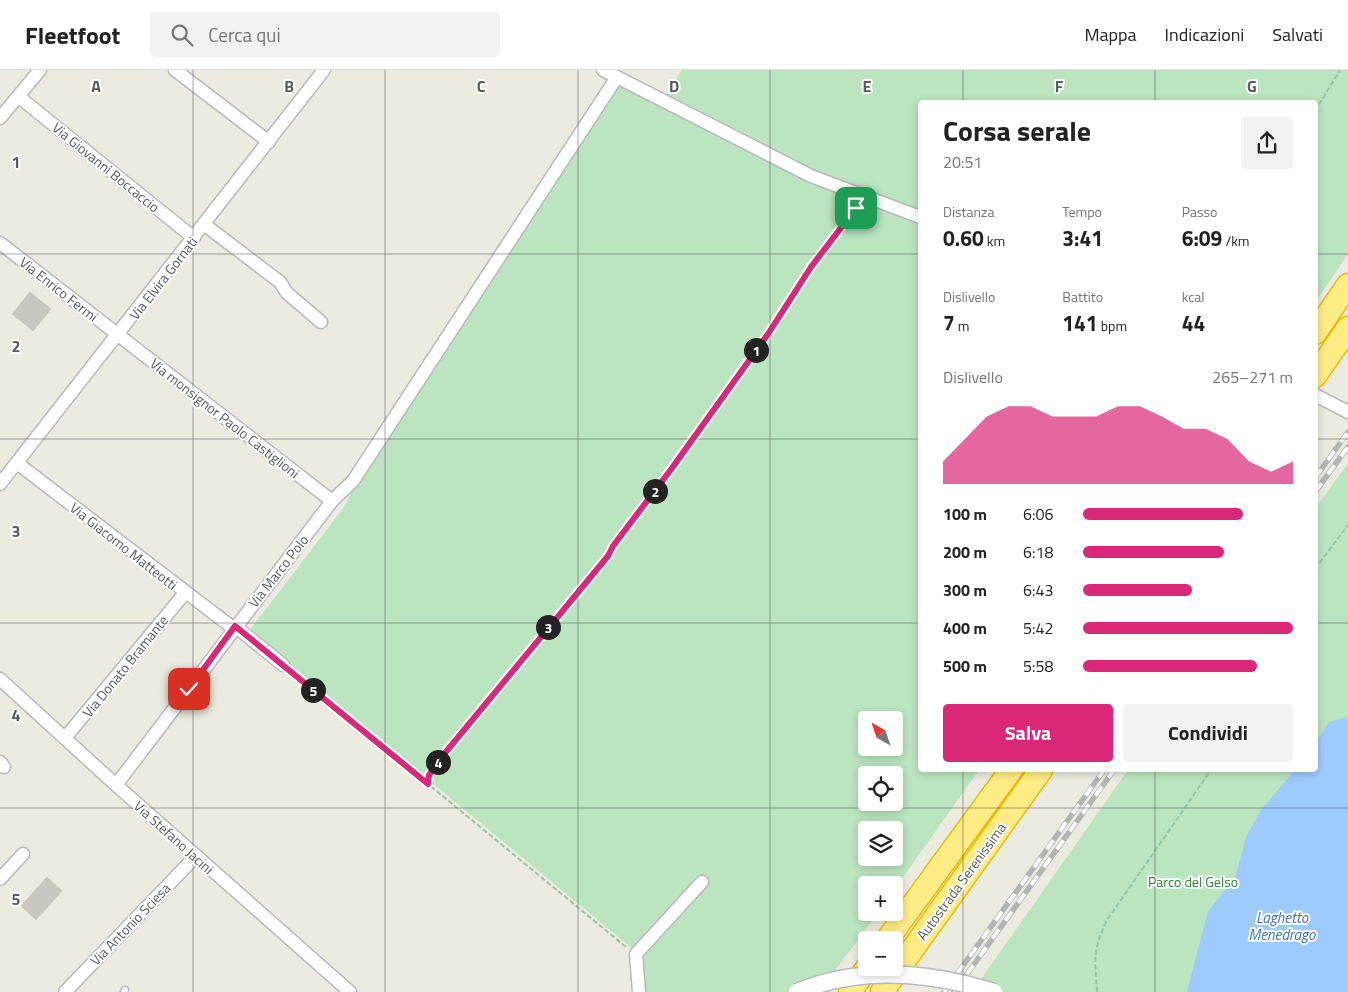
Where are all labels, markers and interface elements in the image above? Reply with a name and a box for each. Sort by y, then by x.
search box [150,12,500,57]
text: Fleetfoot [25,17,120,53]
text: Cerca qui [208,20,281,49]
icon: search [168,21,196,49]
text: Mappa [1084,21,1137,48]
text: Indicazioni [1165,21,1244,48]
text: Salvati [1272,21,1323,48]
text: A [91,74,101,98]
text: B [284,74,294,98]
text: C [477,74,486,98]
text: D [669,74,679,98]
text: E [863,74,872,98]
text: F [1055,74,1064,98]
text: G [1247,74,1257,98]
text: Corsa serale [943,109,1091,152]
street label: Via Giovanni Boccaccio [48,117,164,217]
button: share [1241,117,1293,169]
text: 1 [12,150,20,174]
text: 20:51 [943,150,982,174]
pin [835,187,877,229]
icon: arrive [842,194,870,222]
text: Distanza [943,201,994,222]
text: Tempo [1062,201,1102,222]
text: Passo [1182,201,1217,222]
text: 0.60 [943,222,984,254]
text: 3:41 [1062,222,1103,254]
text: 6:09 [1182,222,1222,254]
text: km [984,230,1005,251]
text: /km [1222,230,1250,251]
street label: Via Elvira Gornati [124,232,202,324]
street label: Via Enrico Fermi [15,252,103,326]
text: Dislivello [943,286,995,307]
text: Battito [1062,286,1103,307]
text: kcal [1182,286,1205,307]
text: 7 [943,307,955,339]
text: 141 [1062,307,1098,339]
text: 44 [1182,307,1205,339]
text: m [955,315,970,336]
text: bpm [1098,315,1127,336]
text: 2 [12,334,20,358]
pin: 1 [744,338,768,362]
text: 1 [753,340,760,361]
street label: Via monsignor Paolo Castiglioni [146,353,304,483]
text: Dislivello [943,365,1003,389]
text: 265–271 m [1212,365,1293,389]
pin: 2 [642,478,668,504]
text: 2 [652,481,659,502]
street label: Via Giacomo Matteotti [66,497,182,595]
text: 100 m [943,502,987,526]
text: 6:06 [1023,502,1053,526]
text: 3 [12,519,20,543]
street label: Via Marco Polo [243,530,313,612]
text: 200 m [943,540,987,564]
text: 6:18 [1023,540,1053,564]
text: 300 m [943,578,987,602]
text: 6:43 [1023,578,1053,602]
street label: Via Donato Bramante [77,610,173,722]
pin: 3 [536,614,560,640]
text: 400 m [943,616,987,640]
text: 5:42 [1023,616,1053,640]
text: 3 [545,617,552,638]
text: 500 m [943,654,987,678]
text: 5:58 [1023,654,1053,678]
pin [168,668,210,710]
icon: check [175,675,203,703]
pin: 5 [300,678,326,702]
text: 5 [310,680,317,701]
text: 4 [12,703,21,727]
button: Salva [943,704,1113,762]
button: Condividi [1123,704,1293,762]
north arrow [858,711,902,756]
map controls [858,711,903,976]
pin: 4 [426,750,450,774]
text: 4 [435,752,442,773]
button: locate [858,766,903,811]
street label: Via Stefano Jacini [129,795,219,879]
street label: Autostrada Serenissima [911,818,1011,944]
button: layers [858,821,903,866]
park label: Parco del Gelso [1148,871,1238,892]
button: + [858,876,903,921]
street label: Via Antonio Sciesa [85,878,175,970]
text: 5 [12,887,21,911]
water label: Laghetto Menedrago [1249,906,1316,946]
button: − [858,931,903,976]

